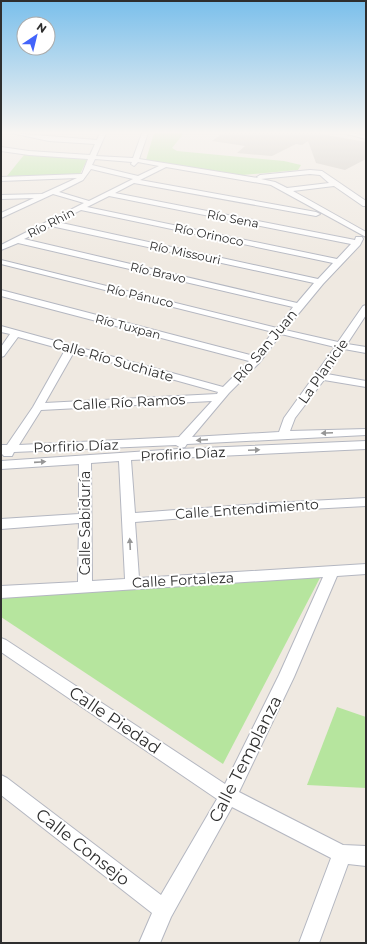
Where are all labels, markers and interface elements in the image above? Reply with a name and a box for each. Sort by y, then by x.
north arrow [16,16,56,56]
text: N [34,20,49,36]
street label: Río Rhin [25,204,77,241]
street label: Río Sena [206,206,260,231]
street label: Río Orinoco [173,220,245,249]
street label: Río Missouri [148,238,222,267]
street label: Río Bravo [129,259,187,286]
street label: Río Pánuco [105,281,175,311]
street label: Río San Juan [229,306,301,386]
street label: Río Tuxpan [94,311,162,342]
street label: Calle Río Suchiate [50,334,176,386]
street label: La Planicie [294,335,352,407]
street label: Calle Río Ramos [72,390,186,414]
one-way arrow [320,430,333,436]
street label: Porfirio Díaz [33,436,119,456]
one-way arrow [196,436,208,443]
street label: Profirio Díaz [140,443,226,465]
one-way arrow [248,447,261,453]
one-way arrow [34,459,46,466]
street label: Calle Sabiduría [76,471,94,575]
street label: Calle Entendimiento [175,495,320,523]
one-way arrow [127,538,134,550]
street label: Calle Fortaleza [132,568,234,592]
street label: Calle Piedad [65,682,165,758]
street label: Calle Templanza [204,692,286,826]
street label: Calle Consejo [32,804,134,890]

